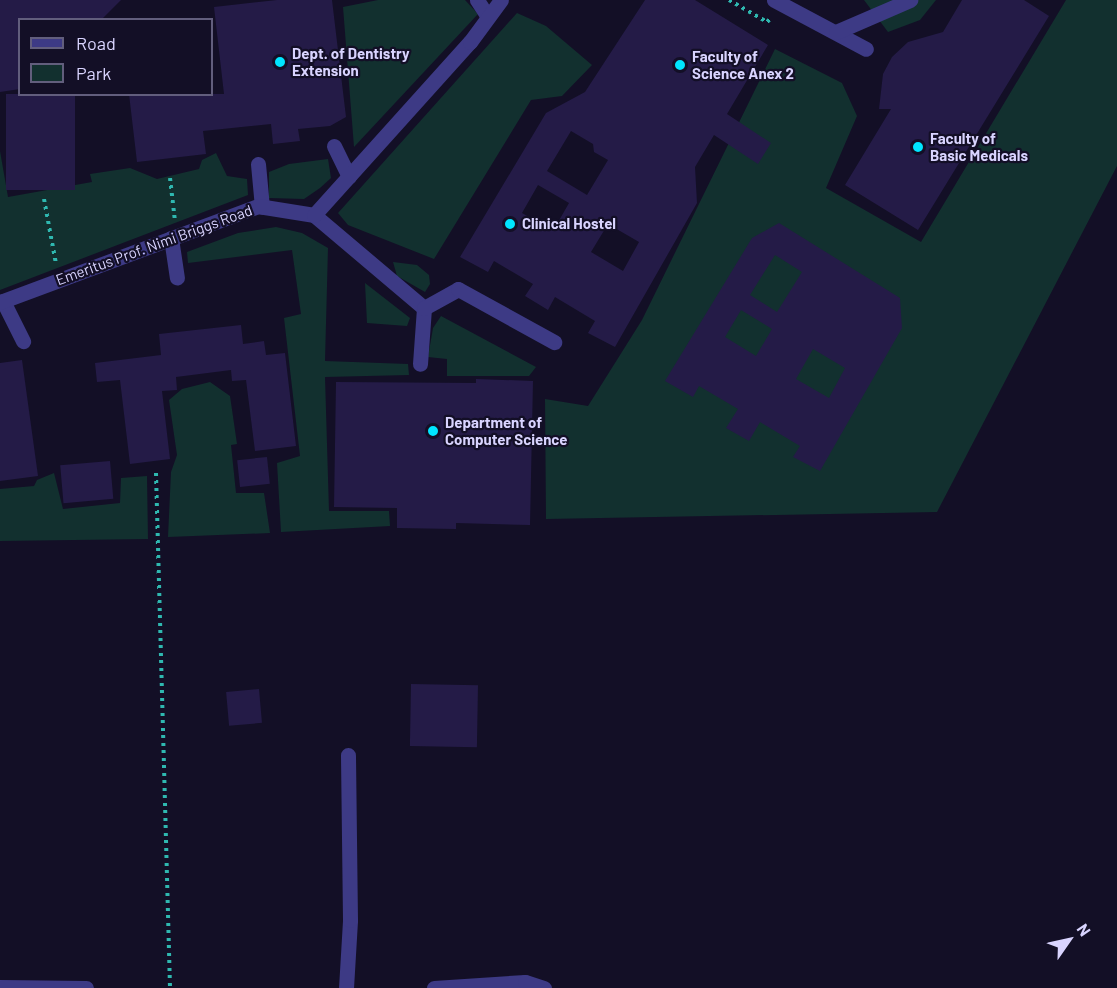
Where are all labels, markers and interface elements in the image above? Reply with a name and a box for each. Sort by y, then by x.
legend [18,18,213,96]
text: Road [76,32,116,54]
place label: Dept. of Dentistry Extension [292,44,410,79]
place label: Faculty of Science Anex 2 [692,47,794,82]
marker: Dept. of Dentistry Extension [273,55,287,69]
marker: Faculty of Science Anex 2 [673,58,687,72]
text: Park [76,62,111,84]
place label: Faculty of Basic Medicals [930,129,1028,164]
marker: Faculty of Basic Medicals [911,140,925,154]
street label: Emeritus Prof. Nimi Briggs Road [53,201,255,289]
place label: Clinical Hostel [522,215,616,233]
marker: Clinical Hostel [503,217,517,231]
place label: Department of Computer Science [445,413,568,448]
marker: Department of Computer Science [426,424,440,438]
north arrow [1039,910,1099,970]
text: N [1073,920,1095,939]

